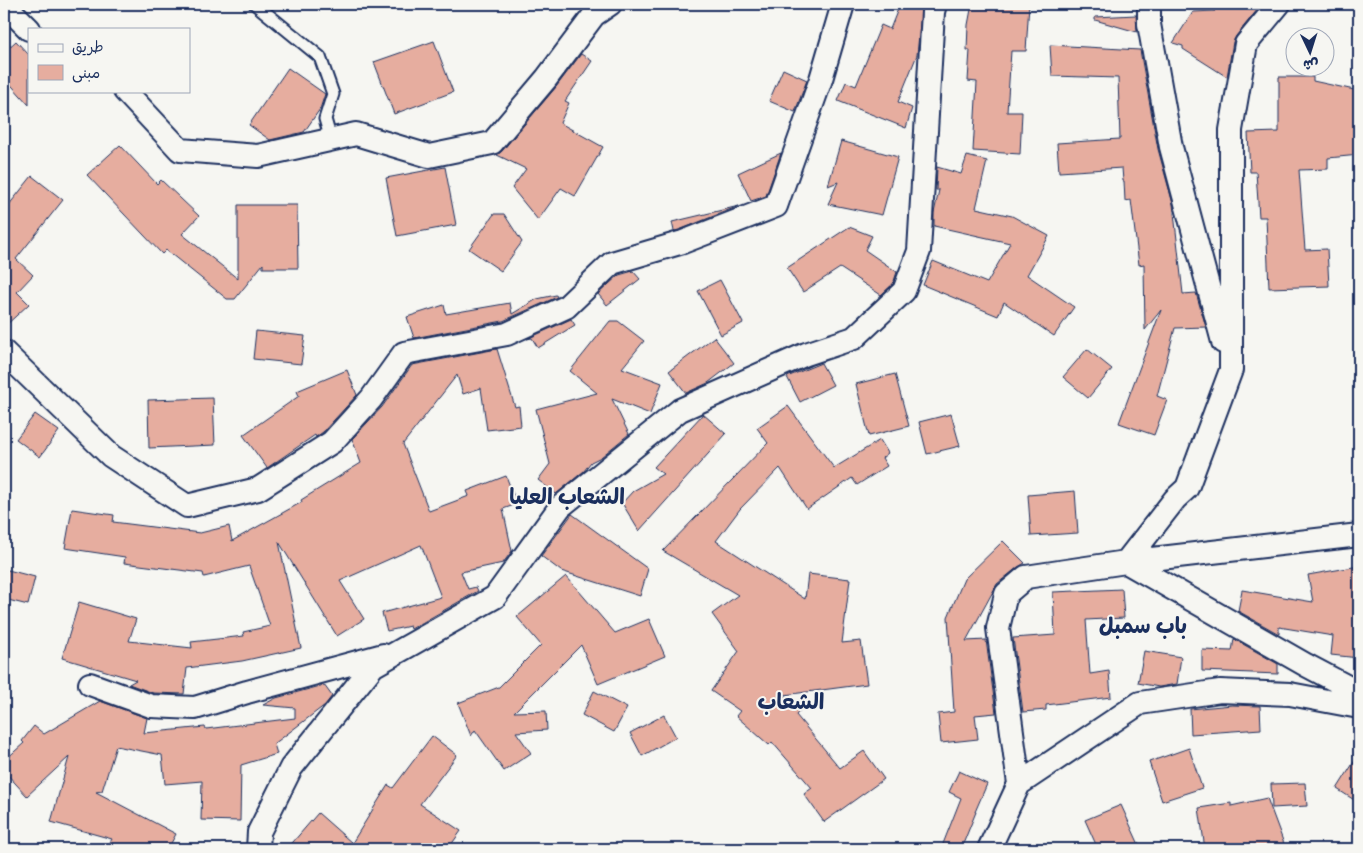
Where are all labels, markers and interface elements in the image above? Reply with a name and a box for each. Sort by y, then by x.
legend [28,28,190,92]
north arrow [1286,28,1336,78]
text: طريق [72,37,104,56]
text: ش [1303,55,1319,74]
text: مبنى [72,63,100,83]
district label: الشعاب العليا [509,482,625,510]
district label: باب سمبل [1099,611,1187,639]
district label: الشعاب [758,687,824,715]

